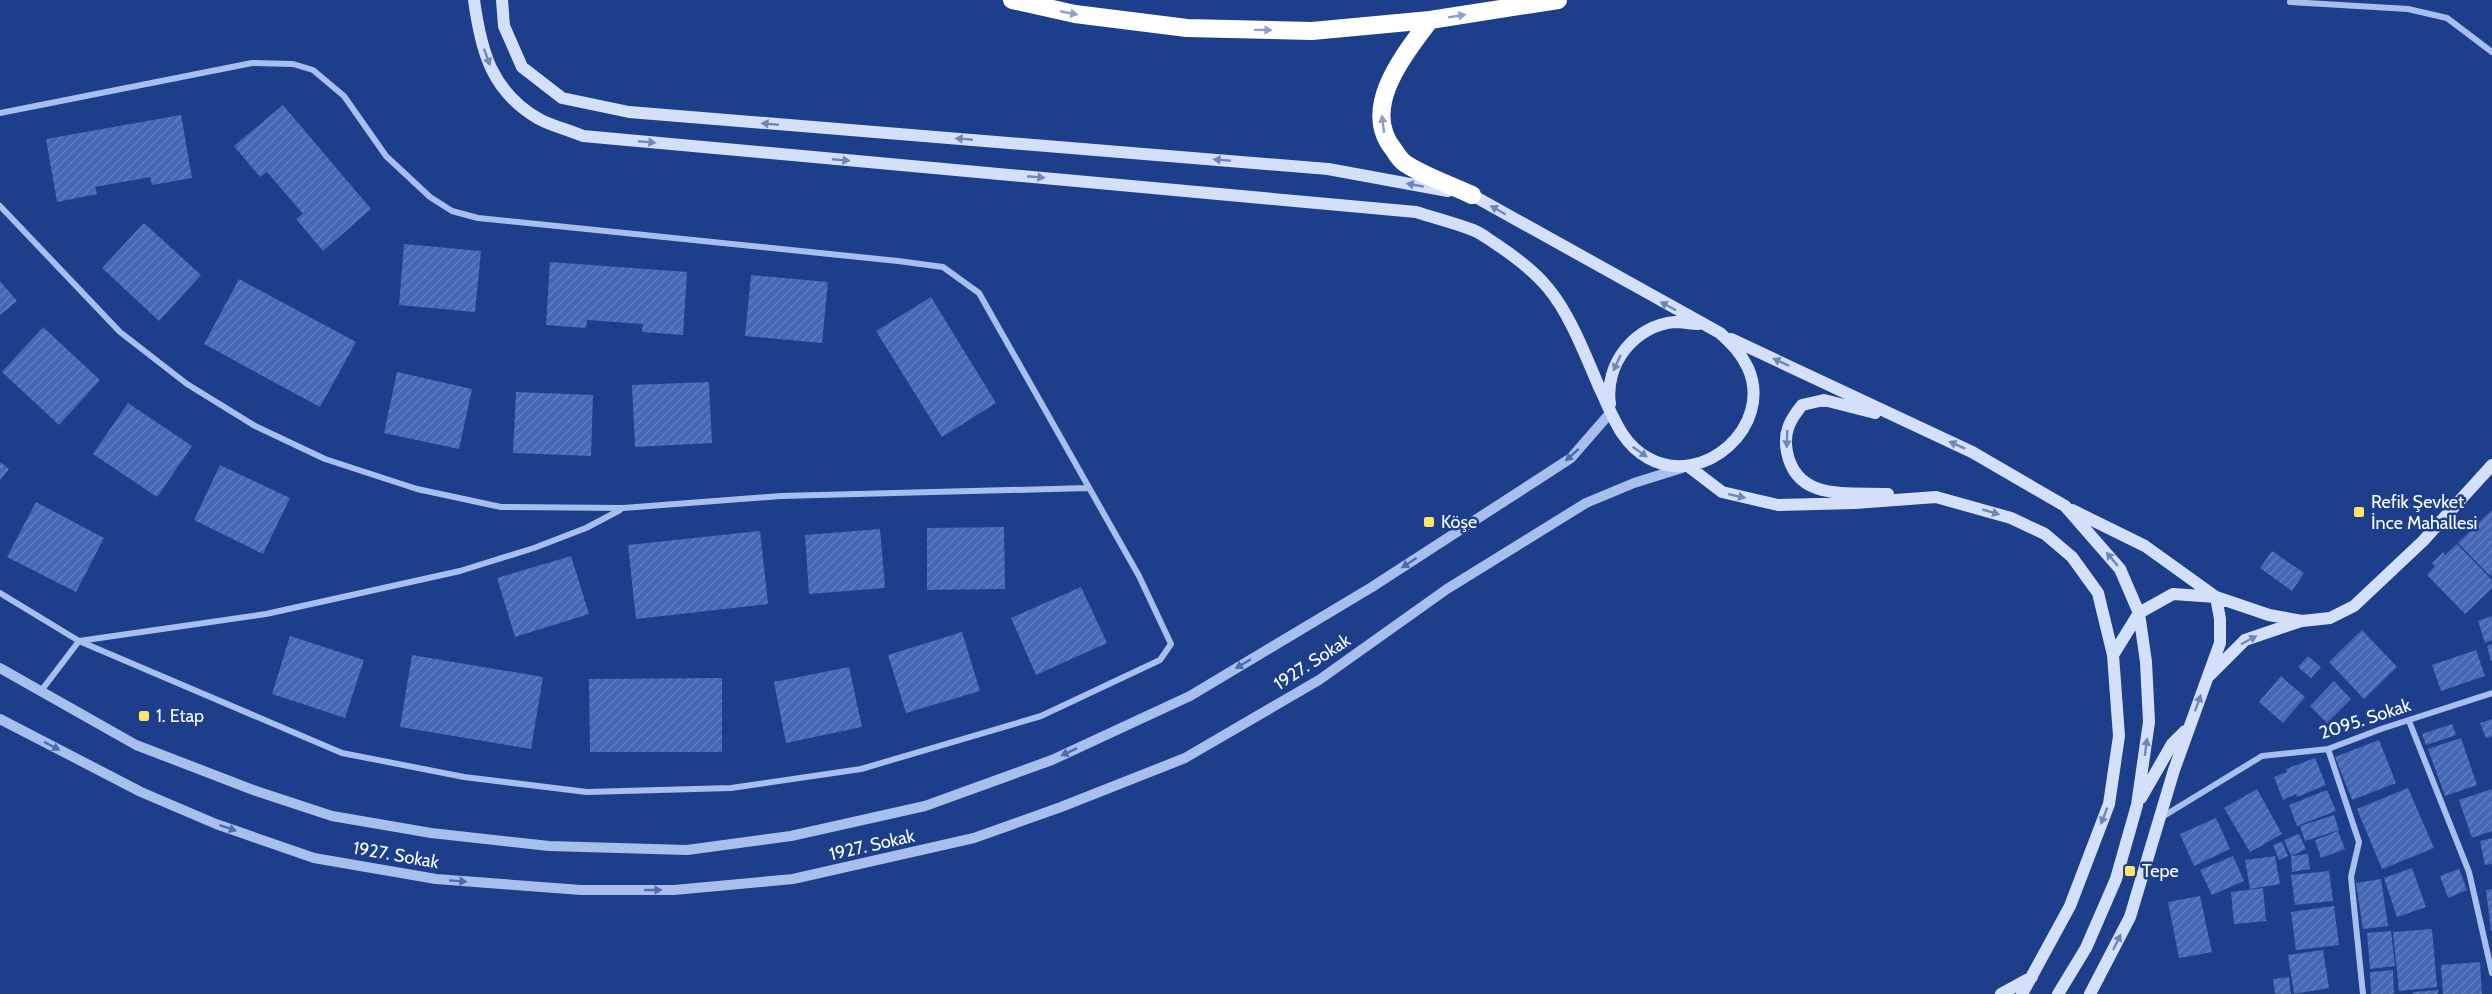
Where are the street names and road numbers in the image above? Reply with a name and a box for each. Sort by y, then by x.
street label: 1927. Sokak [1270,629,1355,695]
street label: 2095. Sokak [2316,694,2414,744]
street label: 1927. Sokak [827,824,918,865]
street label: 1927. Sokak [351,837,442,874]

